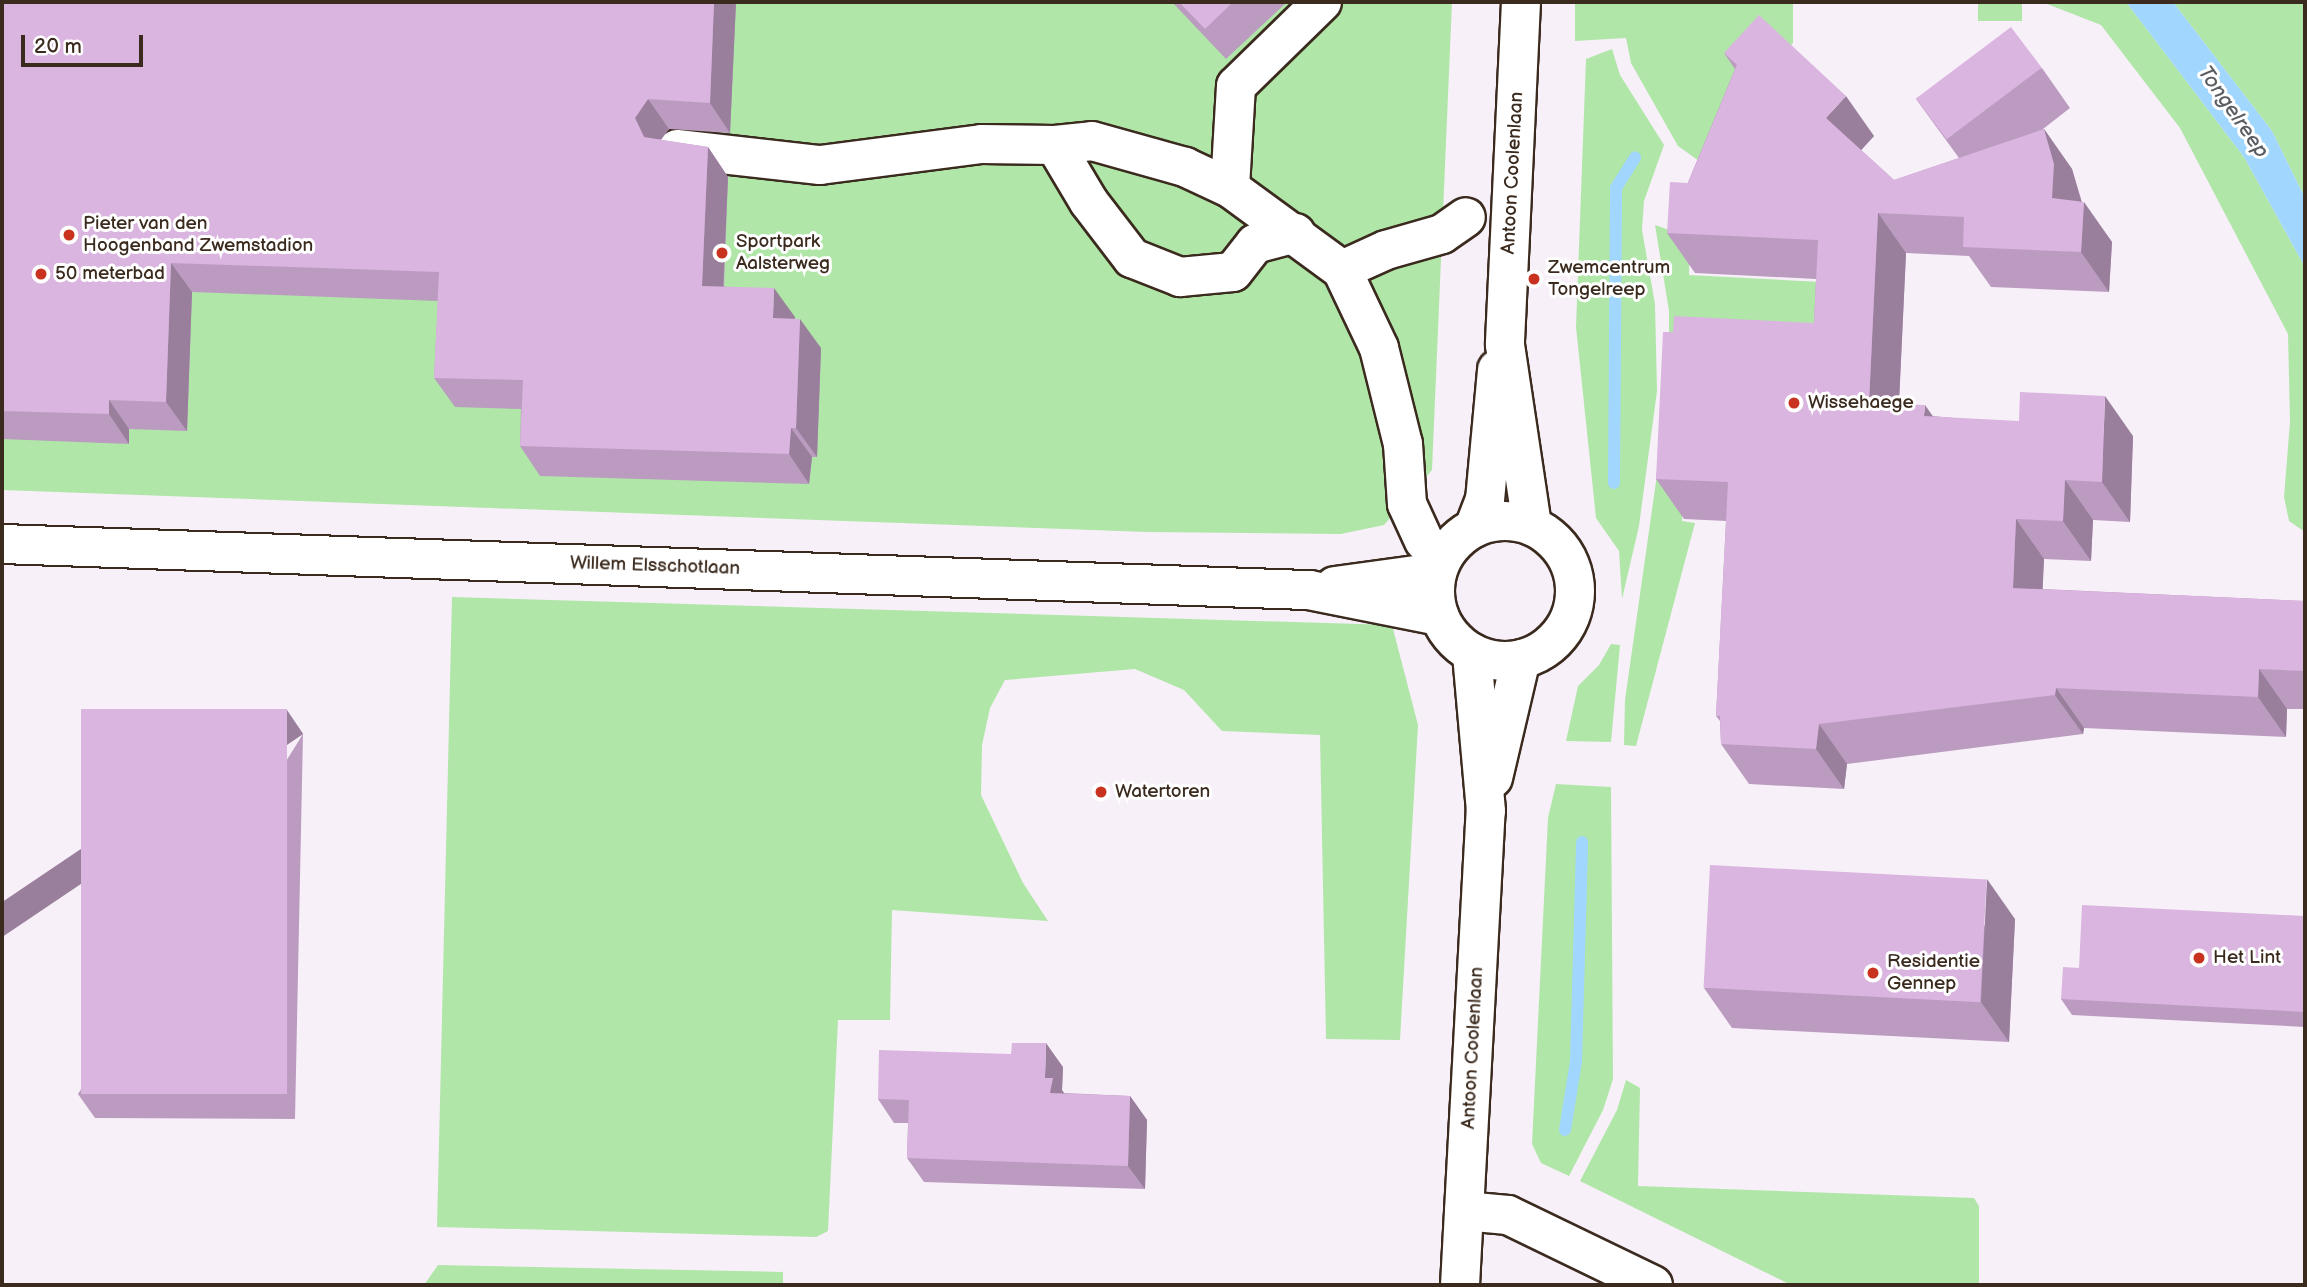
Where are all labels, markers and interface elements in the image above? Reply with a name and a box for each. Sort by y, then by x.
scale bar [24,21,147,65]
text: 20 m [34,34,82,59]
water label: Tongelreep [2192,61,2274,163]
street label: Antoon Coolenlaan [1497,91,1529,255]
place label: Pieter van den Hoogenband Zwemstadion [83,213,313,257]
marker: Pieter van den Hoogenband Zwemstadion [61,227,77,243]
place label: Sportpark Aalsterweg [736,231,830,275]
marker: Sportpark Aalsterweg [714,245,730,261]
place label: Zwemcentrum Tongelreep [1548,257,1670,301]
place label: 50 meterbad [55,263,165,285]
marker: 50 meterbad [33,266,49,282]
marker: Zwemcentrum Tongelreep [1526,271,1542,287]
place label: Wissehaege [1808,392,1914,414]
marker: Wissehaege [1786,395,1802,411]
street label: Willem Elsschotlaan [570,552,740,580]
place label: Watertoren [1115,781,1210,803]
marker: Watertoren [1093,784,1109,800]
place label: Het Lint [2213,947,2281,969]
marker: Het Lint [2191,950,2207,966]
place label: Residentie Gennep [1887,951,1980,995]
marker: Residentie Gennep [1865,965,1881,981]
street label: Antoon Coolenlaan [1457,966,1489,1130]

